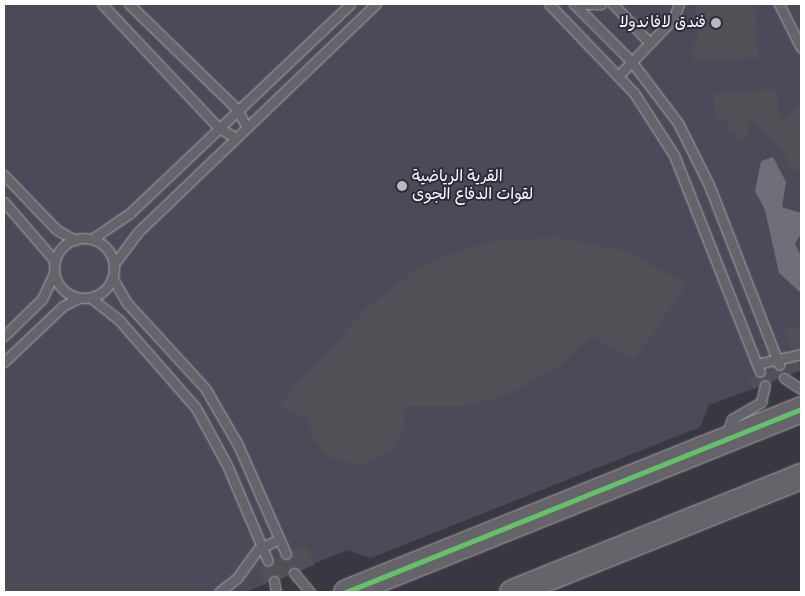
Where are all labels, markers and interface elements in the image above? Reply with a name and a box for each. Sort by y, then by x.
place label: فندق لافاندولا [619,13,706,33]
marker: فندق لافاندولا [710,17,722,29]
place label: القرية الرياضية لقوات الدفاع الجوى [412,167,533,205]
marker: القرية الرياضية لقوات الدفاع الجوى [396,180,408,192]

